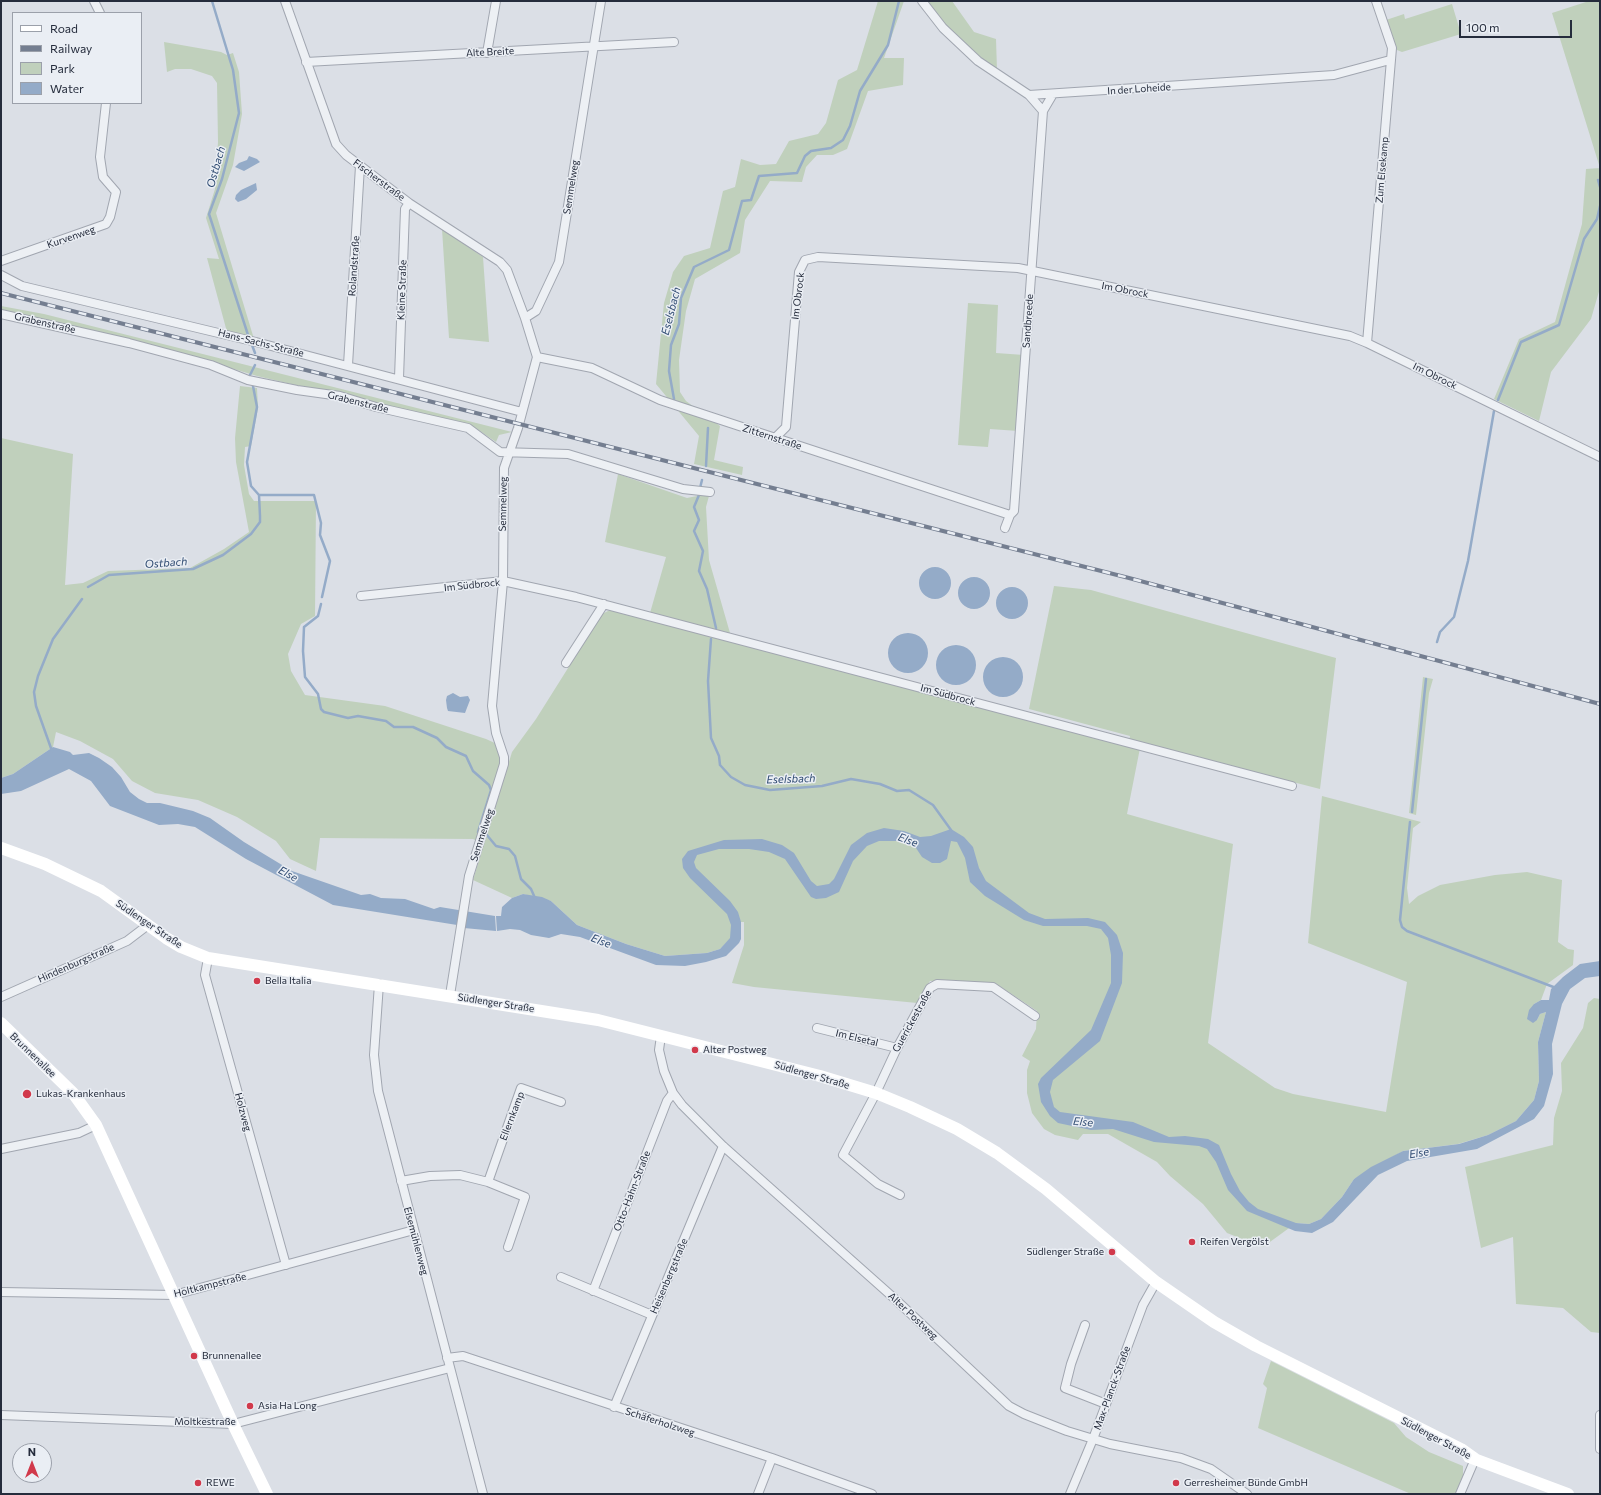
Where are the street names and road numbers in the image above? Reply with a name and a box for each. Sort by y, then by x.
street label: Alte Breite [466,45,514,59]
street label: In der Loheide [1107,81,1171,97]
street label: Zum Elsekamp [1373,136,1391,204]
street label: Fischerstraße [351,157,407,203]
street label: Semmelweg [561,159,581,215]
street label: Kurvenweg [45,223,97,251]
street label: Rolandstraße [346,235,362,297]
street label: Kleine Straße [395,260,409,320]
street label: Im Obrock [789,272,807,320]
street label: Im Obrock [1100,280,1150,300]
street label: Sandbreede [1020,294,1036,348]
street label: Grabenstraße [13,310,77,336]
street label: Hans-Sachs-Straße [217,327,305,359]
street label: Im Obrock [1411,360,1459,392]
street label: Grabenstraße [326,389,390,415]
street label: Zitternstraße [741,422,803,452]
street label: Semmelweg [497,476,509,532]
street label: Im Südbrock [443,576,501,594]
street label: Im Südbrock [919,682,977,708]
street label: Semmelweg [468,807,496,863]
street label: Südlenger Straße [113,897,185,951]
street label: Hindenburgstraße [36,941,116,985]
street label: Guerickestraße [890,988,934,1054]
street label: Südlenger Straße [457,991,535,1015]
street label: Im Elsetal [834,1027,880,1049]
street label: Brunnenallee [7,1030,59,1080]
street label: Südlenger Straße [773,1059,851,1091]
street label: Ellernkamp [497,1090,527,1142]
street label: Holzweg [232,1091,254,1133]
street label: Otto-Hahn-Straße [611,1149,653,1233]
street label: Elsemühlenweg [401,1205,431,1277]
street label: Heisenbergstraße [648,1237,690,1315]
street label: Holtkampstraße [172,1270,248,1300]
street label: Alter Postweg [886,1290,940,1342]
street label: Max-Planck-Straße [1091,1344,1133,1432]
street label: Schäferholzweg [624,1405,696,1439]
street label: Südlenger Straße [1399,1414,1473,1462]
street label: Moltkestraße [174,1416,236,1428]

